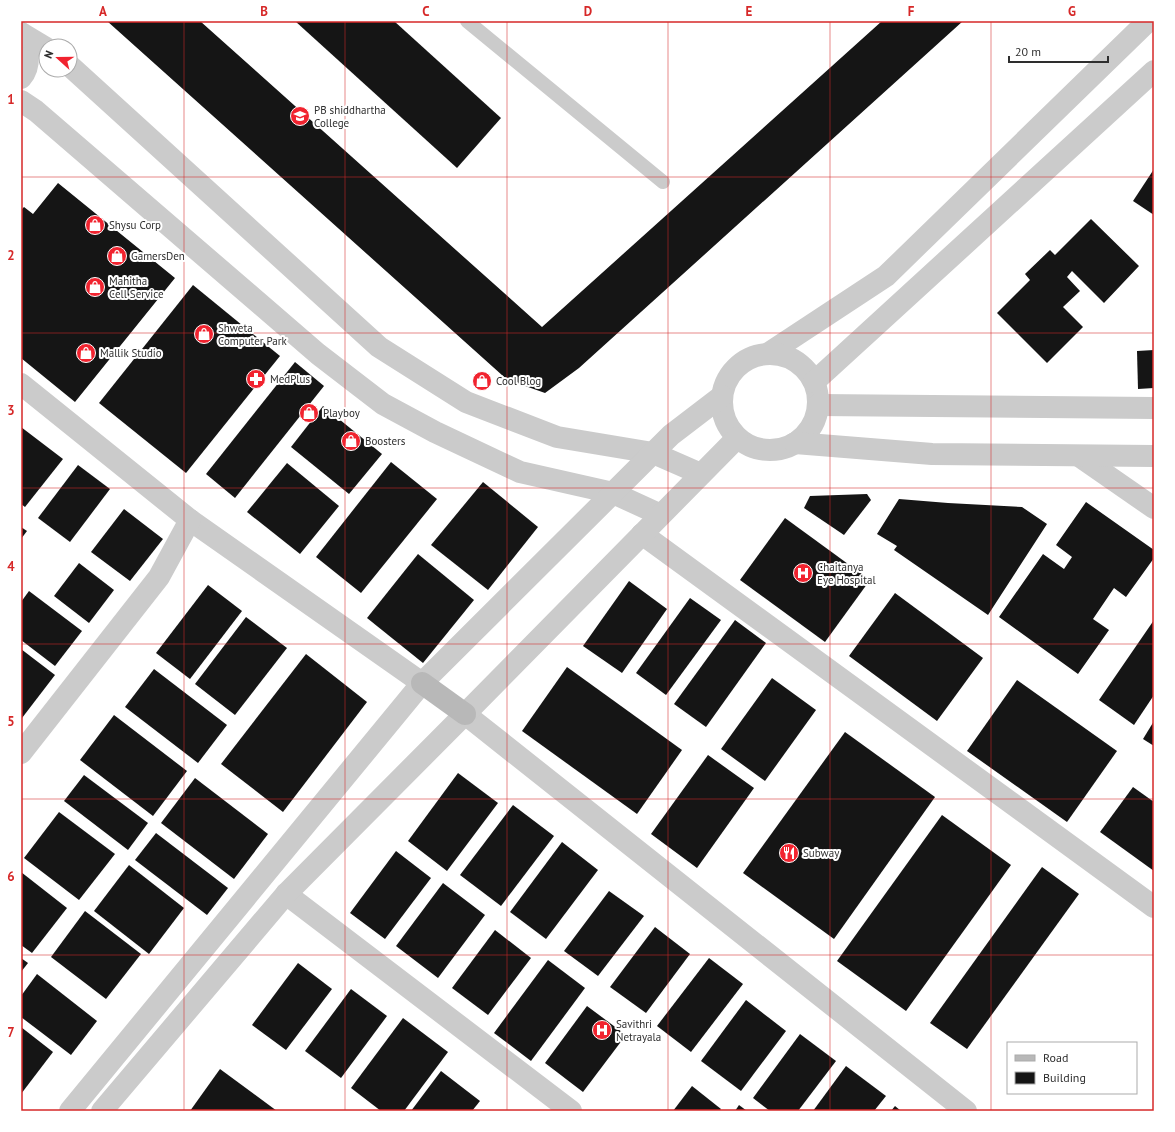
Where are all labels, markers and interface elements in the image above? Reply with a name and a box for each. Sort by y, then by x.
text: A [99,3,107,20]
text: B [260,3,268,20]
text: C [422,3,430,20]
text: D [584,3,592,20]
text: E [746,3,753,20]
text: F [908,3,915,20]
text: G [1068,3,1076,20]
north arrow [38,38,78,78]
scale bar [1009,38,1108,64]
text: 20 m [1015,44,1041,59]
text: N [41,49,56,60]
text: 1 [7,91,15,108]
place label: PB shiddhartha College [314,103,386,130]
school or university icon: PB shiddhartha College [289,105,311,127]
shop icon: Shysu Corp [84,214,106,236]
place label: Shysu Corp [109,218,161,232]
shop icon: GamersDen [106,245,128,267]
text: 2 [7,247,15,264]
place label: GamersDen [131,249,185,263]
place label: Mahitha Cell Service [109,274,164,301]
shop icon: Mahitha Cell Service [84,276,106,298]
place label: Shweta Computer Park [218,321,287,348]
shop icon: Shweta Computer Park [193,323,215,345]
shop icon: Mallik Studio [75,342,97,364]
place label: Mallik Studio [100,346,162,360]
pharmacy icon: MedPlus [245,368,267,390]
shop icon: Cool Blog [471,370,493,392]
place label: MedPlus [270,372,310,386]
place label: Cool Blog [496,374,541,388]
text: 3 [7,402,15,419]
shop icon: Playboy [298,402,320,424]
place label: Playboy [323,406,361,420]
shop icon: Boosters [340,430,362,452]
place label: Boosters [365,434,406,448]
text: 4 [7,558,15,575]
place label: Chaitanya Eye Hospital [817,560,876,587]
hospital icon: Chaitanya Eye Hospital [792,562,814,584]
text: 5 [7,713,15,730]
restaurant icon: Subway [778,842,800,864]
place label: Subway [803,846,840,860]
text: 6 [7,868,15,885]
place label: Savithri Netrayala [616,1017,661,1044]
hospital icon: Savithri Netrayala [591,1019,613,1041]
text: 7 [7,1024,15,1041]
legend [1007,1042,1137,1094]
text: Road [1043,1050,1068,1065]
text: Building [1043,1070,1086,1085]

